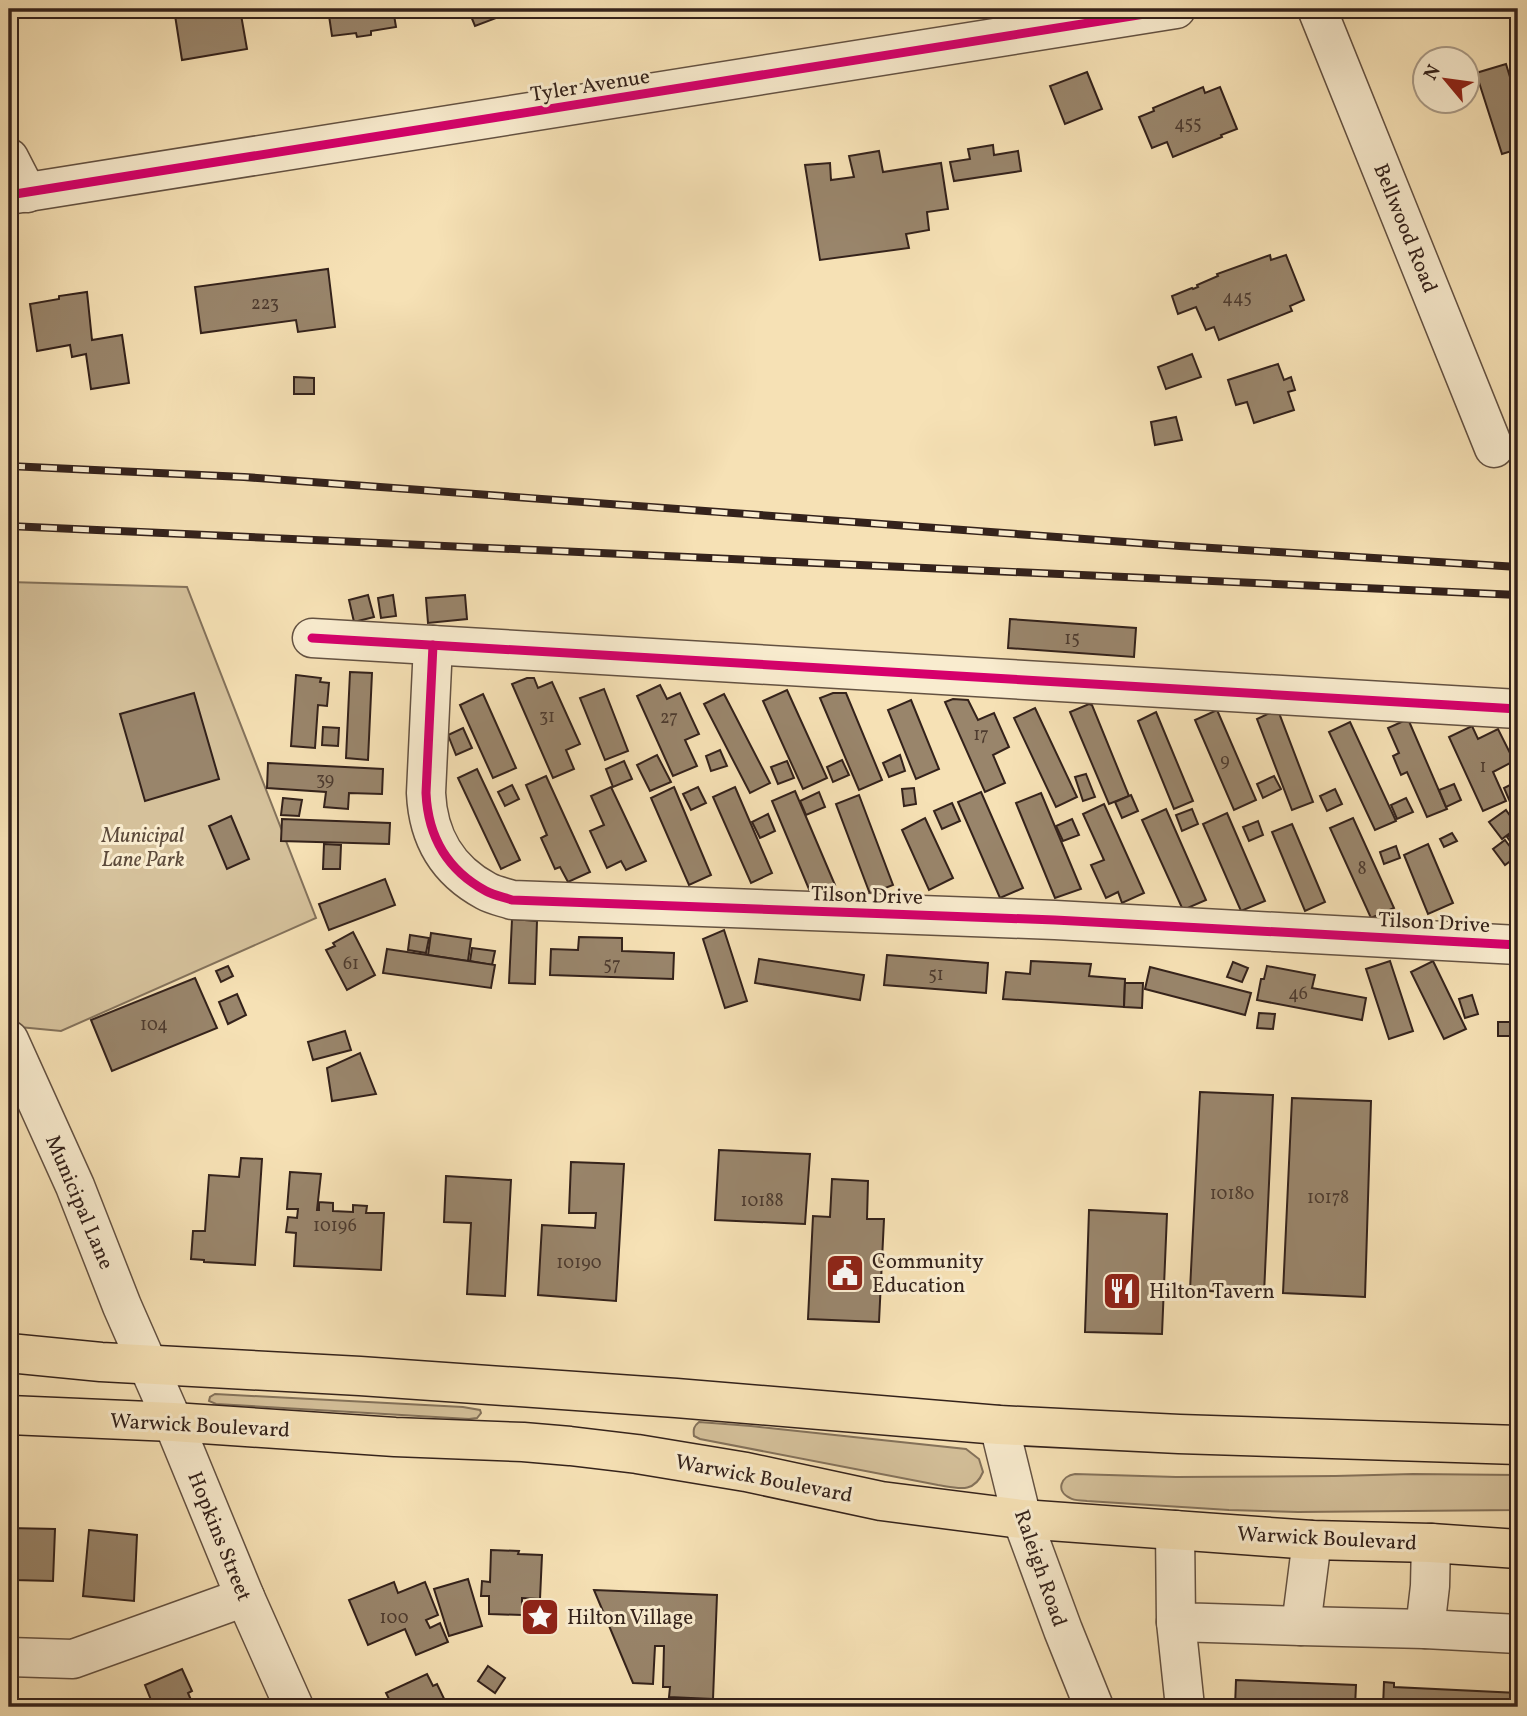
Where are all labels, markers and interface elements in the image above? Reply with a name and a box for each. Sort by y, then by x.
north arrow [1412,46,1482,116]
text: N [1418,60,1448,85]
street label: Tyler Avenue [528,63,652,110]
house number: 455 [1174,112,1202,137]
street label: Bellwood Road [1365,159,1444,298]
house number: 445 [1222,286,1252,311]
house number: 223 [251,292,279,317]
house number: 15 [1064,627,1080,652]
house number: 31 [539,705,555,730]
house number: 27 [660,706,678,731]
house number: 17 [973,723,989,748]
house number: 9 [1220,749,1230,774]
house number: 1 [1480,755,1486,780]
house number: 39 [316,768,334,793]
park label: Municipal Lane Park [101,822,185,875]
house number: 8 [1357,857,1367,882]
street label: Tilson Drive [810,880,923,913]
street label: Tilson Drive [1377,906,1491,941]
house number: 61 [343,952,359,977]
house number: 57 [603,953,621,978]
house number: 51 [928,963,944,988]
house number: 46 [1288,982,1308,1007]
house number: 104 [140,1013,168,1038]
street label: Municipal Lane [37,1131,120,1274]
house number: 10180 [1210,1182,1255,1207]
house number: 10178 [1307,1186,1349,1211]
house number: 10188 [740,1189,784,1214]
house number: 10196 [313,1214,357,1239]
place label: Community Education [872,1248,984,1301]
house number: 10190 [556,1251,602,1276]
public building icon: Community Education [824,1252,866,1294]
restaurant icon: Hilton Tavern [1101,1270,1143,1312]
place label: Hilton Tavern [1149,1278,1275,1307]
street label: Warwick Boulevard [109,1407,291,1446]
street label: Warwick Boulevard [672,1448,855,1511]
street label: Hopkins Street [179,1467,258,1606]
street label: Raleigh Road [1006,1506,1073,1631]
street label: Warwick Boulevard [1236,1520,1418,1559]
place icon: Hilton Village [519,1596,561,1638]
place label: Hilton Village [567,1604,693,1633]
house number: 100 [380,1606,409,1631]

